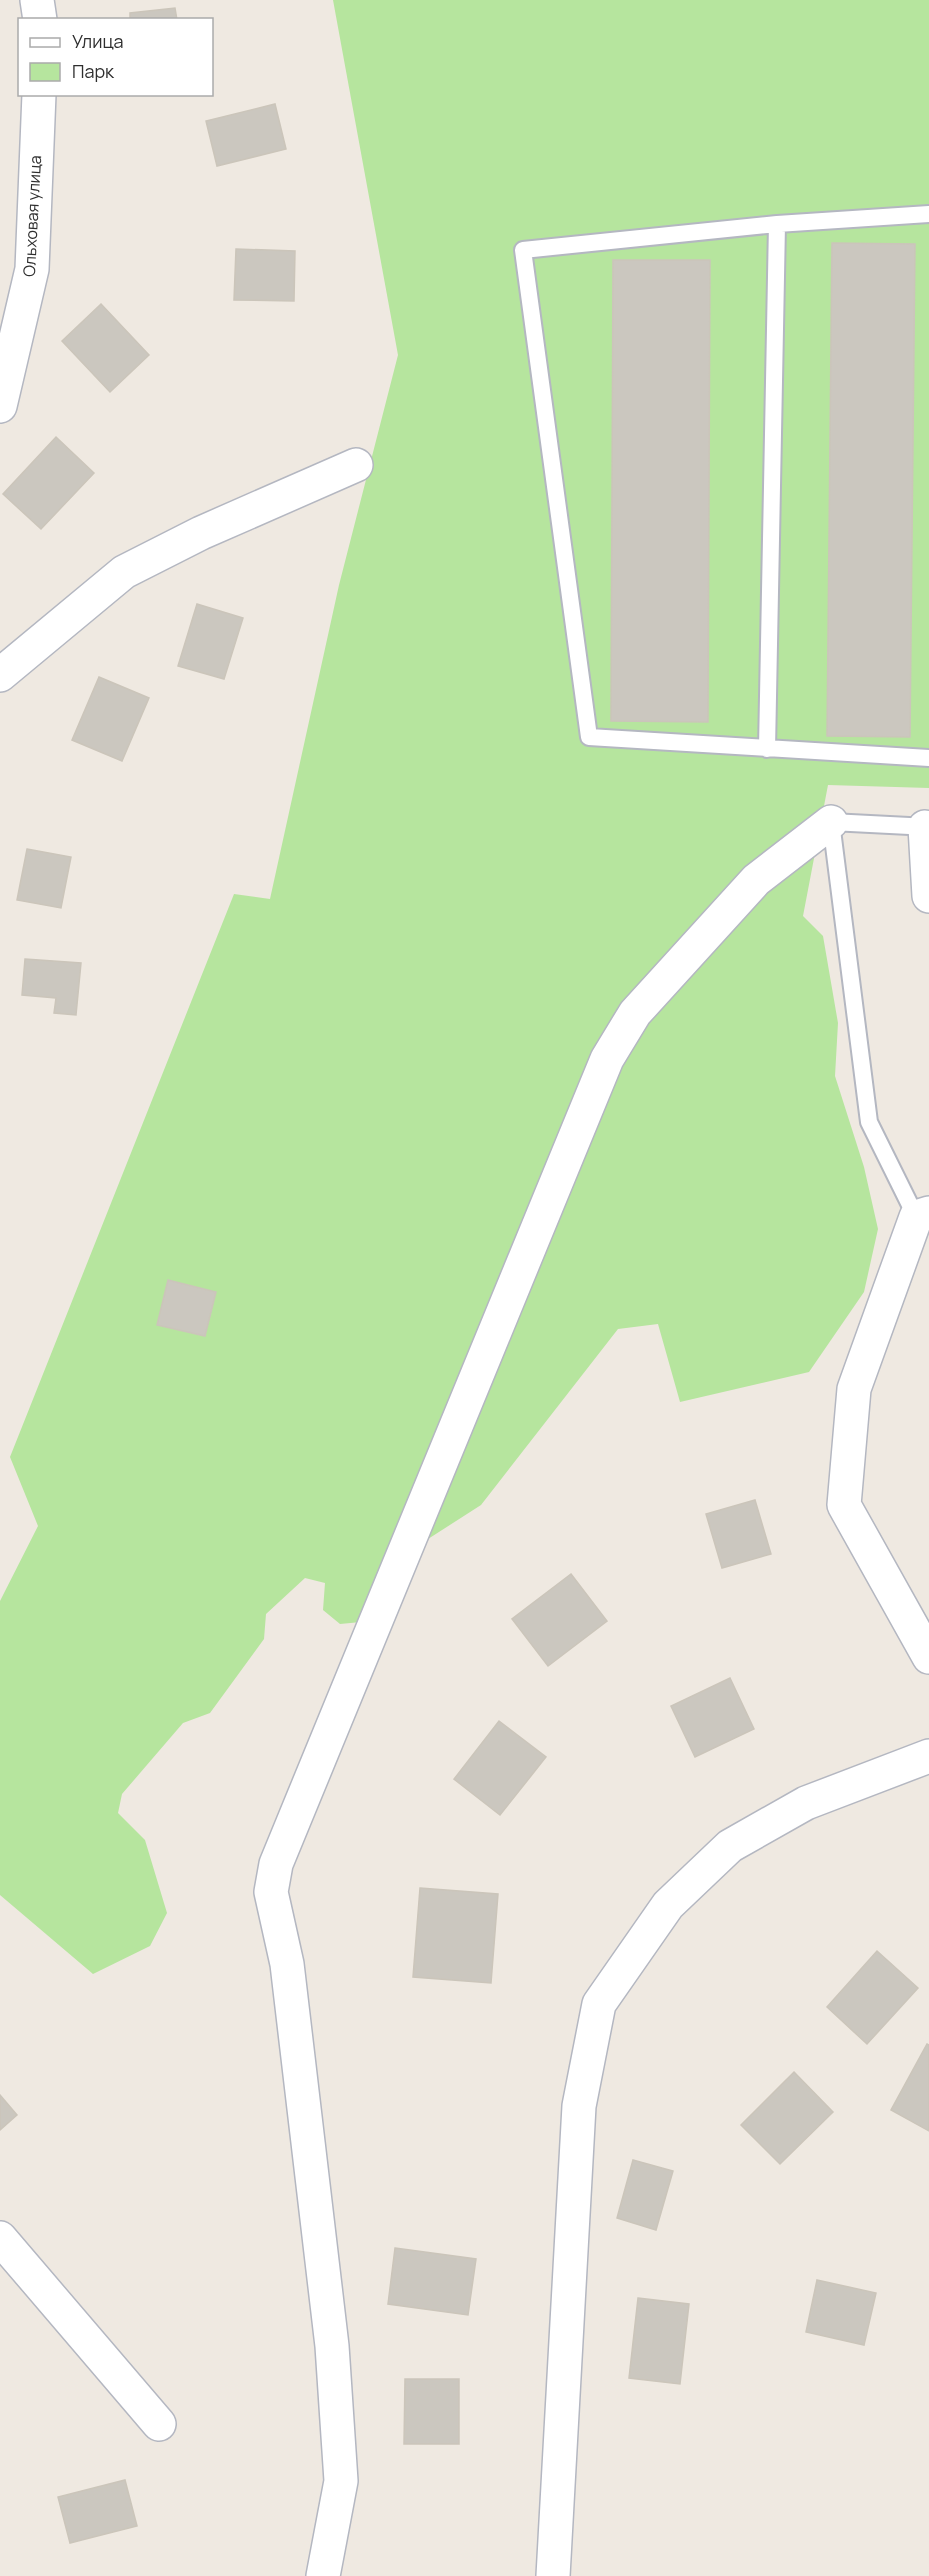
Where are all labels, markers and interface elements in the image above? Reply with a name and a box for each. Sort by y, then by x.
legend [18,18,213,96]
text: Улица [72,29,124,53]
text: Парк [72,59,115,83]
street label: Ольховая улица [18,155,46,277]

